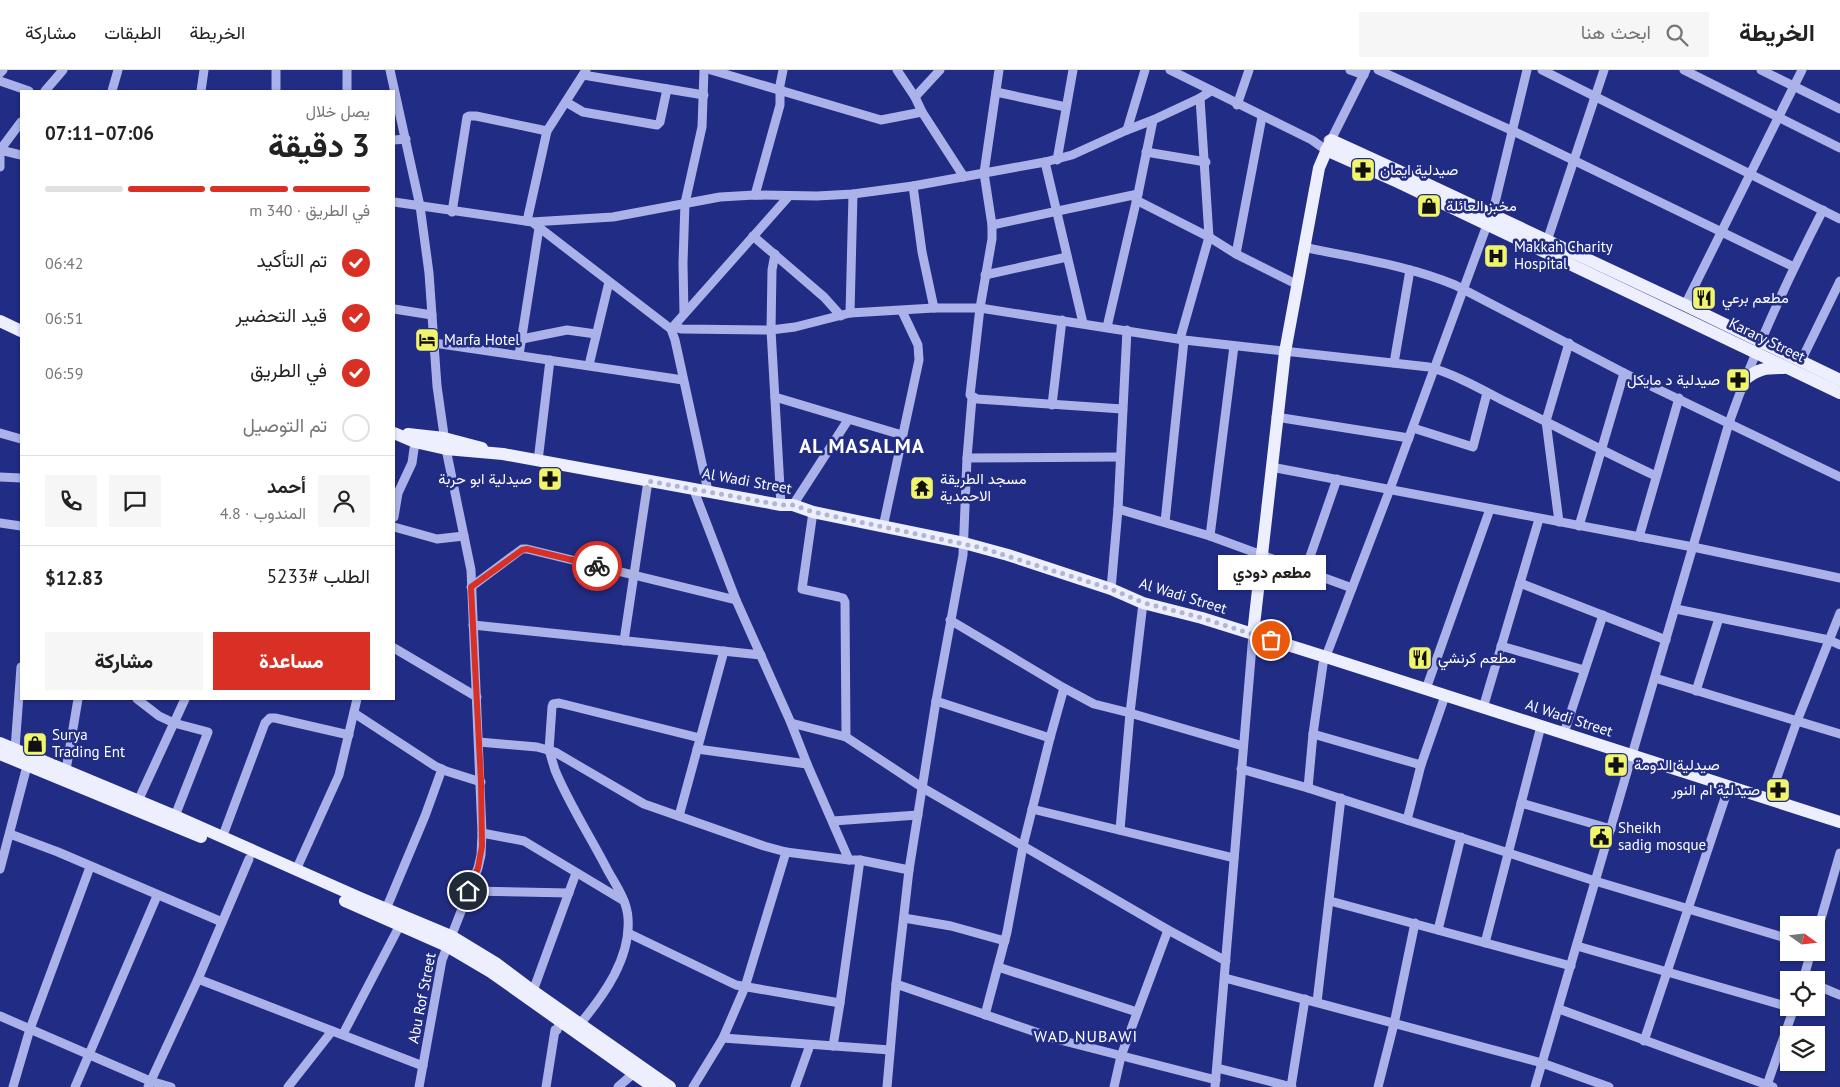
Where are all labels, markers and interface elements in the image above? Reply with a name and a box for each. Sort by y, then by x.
search box [1359,12,1709,57]
text: الخريطة [1739,17,1815,48]
text: ابحث هنا [1581,20,1651,44]
text: مشاركة [25,21,76,44]
text: الطبقات [104,21,161,44]
text: الخريطة [189,21,245,44]
icon: search [1663,21,1691,49]
text: يصل خلال [306,101,370,121]
text: 07:06–07:11 [45,121,154,145]
text: 3 دقيقة [268,124,370,166]
pharmacy icon: صيدلية ايمان [1350,157,1376,183]
place label: صيدلية ايمان [1380,160,1458,179]
shop icon: مخبز العائلة [1416,193,1442,219]
place label: مخبز العائلة [1446,196,1517,215]
text: في الطريق · 340 m [249,200,370,220]
place label: Makkah Charity Hospital [1514,237,1613,273]
hospital icon: Makkah Charity Hospital [1483,243,1509,269]
text: تم التأكيد [257,248,327,272]
icon: check [342,249,370,277]
text: 06:42 [45,253,83,273]
restaurant icon: مطعم برعي [1691,285,1717,311]
place label: مطعم برعي [1722,288,1789,311]
text: قيد التحضير [235,303,327,327]
icon: check [342,304,370,332]
text: 06:51 [45,308,83,328]
street label: Karary Street [1726,313,1808,366]
hotel icon: Marfa Hotel [414,327,440,353]
place label: Marfa Hotel [444,330,520,349]
text: في الطريق [250,358,327,382]
icon: check [342,359,370,387]
text: 06:59 [45,363,83,383]
pharmacy icon: صيدلية د مايكل [1725,367,1751,393]
place label: صيدلية د مايكل [1627,370,1720,389]
text: تم التوصيل [243,413,327,437]
district label: AL MASALMA [799,433,925,459]
street label: Al Wadi Street [701,463,793,498]
pharmacy icon: صيدلية ابو حربة [537,466,563,492]
place label: صيدلية ابو حربة [438,469,532,488]
place label: مسجد الطريقة الاحمدية [940,469,1027,505]
text: أحمد [267,474,306,498]
button: phone [45,475,97,527]
button: chat [109,475,161,527]
button: person [318,475,370,527]
temple icon: مسجد الطريقة الاحمدية [909,475,935,501]
text: المندوب · 4.8 [220,503,306,523]
courier [572,541,622,591]
icon: bike [583,552,611,580]
callout: مطعم دودي [1217,555,1325,590]
text: مطعم دودي [1233,562,1311,582]
text: الطلب #5233 [267,564,370,588]
text: $12.83 [45,566,104,590]
street label: Al Wadi Street [1137,573,1229,618]
pin [1250,619,1292,661]
icon: bag [1257,626,1285,654]
button: مشاركة [45,632,203,690]
button: مساعدة [213,632,370,690]
restaurant icon: مطعم كرنشي [1407,645,1433,671]
place label: مطعم كرنشي [1438,648,1516,671]
street label: Al Wadi Street [1523,695,1615,741]
place label: Surya Trading Ent [52,725,125,761]
shop icon: Surya Trading Ent [22,731,48,757]
pharmacy icon: صيدلية الدومة [1603,752,1629,778]
place label: صيدلية الدومة [1634,755,1720,774]
pharmacy icon: صيدلية ام النور [1765,777,1791,803]
place label: صيدلية ام النور [1670,780,1760,800]
place label: Sheikh sadig mosque [1618,818,1706,854]
public building icon: Sheikh sadig mosque [1588,824,1614,850]
pin [447,870,489,912]
icon: home [454,877,482,905]
north arrow [1780,916,1825,961]
map controls [1780,916,1825,1071]
street label: Abu Rof Street [403,951,440,1045]
button: locate [1780,971,1825,1016]
district label: WAD NUBAWI [1034,1026,1138,1046]
button: layers [1780,1026,1825,1071]

